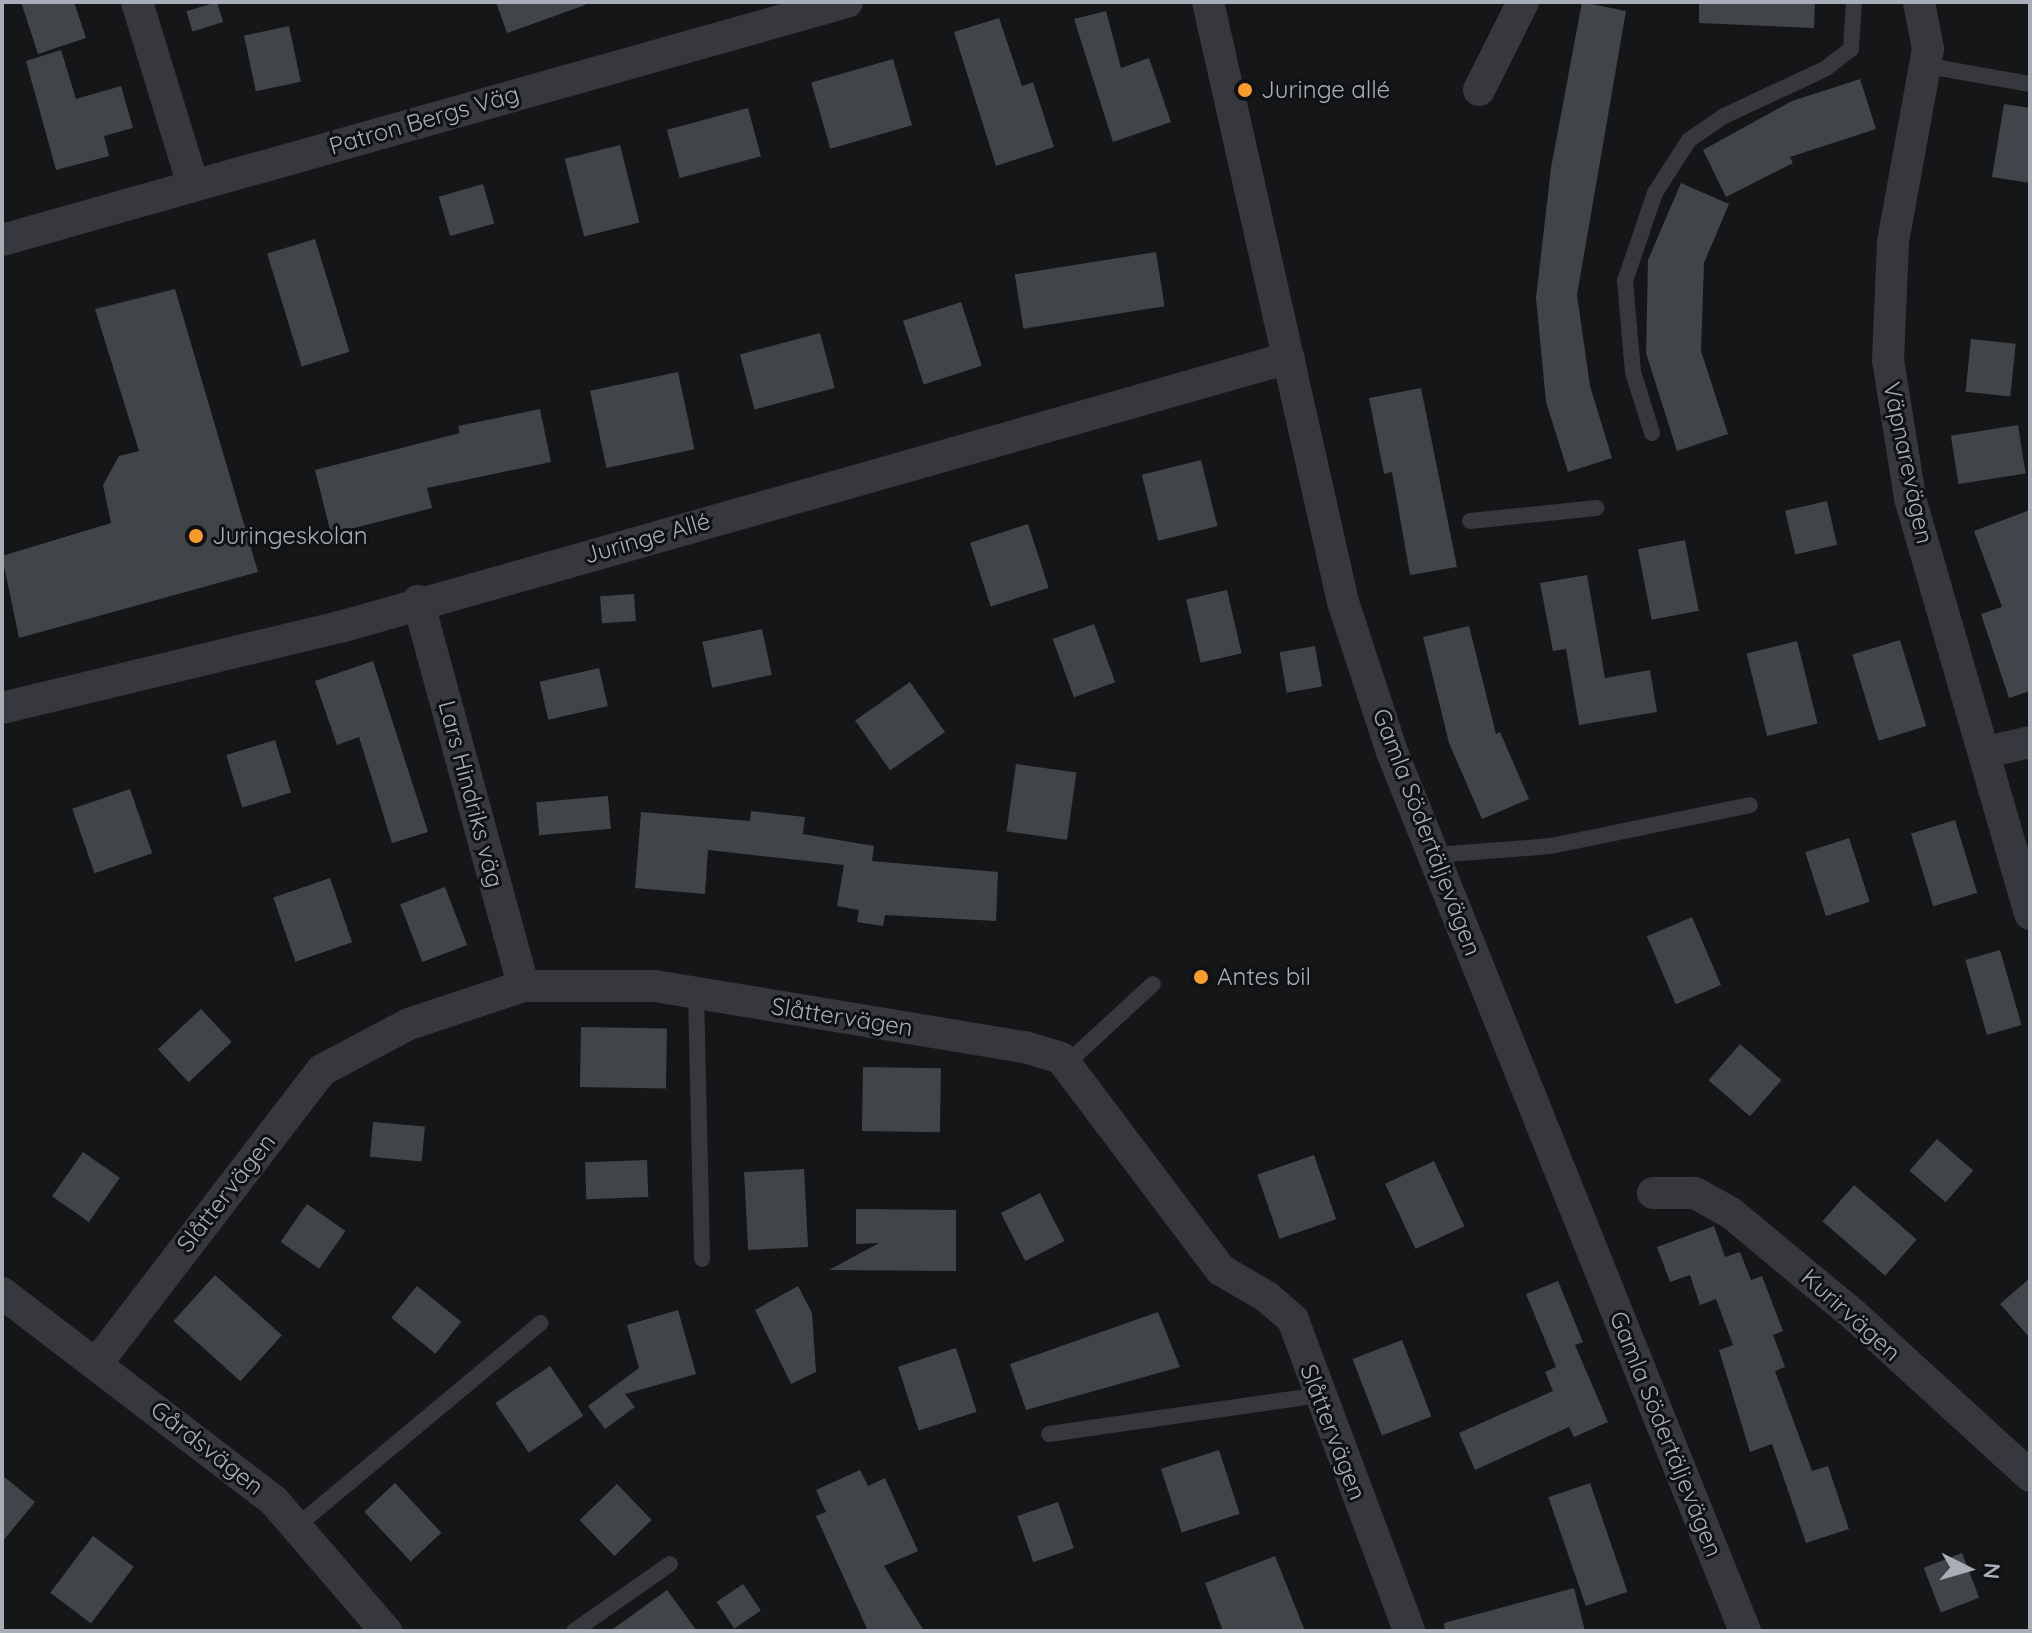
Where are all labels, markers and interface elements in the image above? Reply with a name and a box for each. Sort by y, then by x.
place label: Juringe allé [1261,76,1390,104]
street label: Patron Bergs Väg [326,79,522,161]
marker: Juringe allé [1236,81,1254,99]
street label: Väpnarevägen [1877,380,1939,546]
street label: Juringe Allé [580,506,714,570]
place label: Juringeskolan [212,522,368,550]
marker: Juringeskolan [187,527,205,545]
street label: Lars Hindriks väg [432,697,510,891]
street label: Gamla Södertäljevägen [1367,704,1487,960]
place label: Antes bil [1217,963,1311,991]
marker: Antes bil [1192,968,1210,986]
street label: Slåttervägen [769,992,915,1042]
street label: Slåttervägen [171,1128,281,1258]
street label: Kurirvägen [1795,1263,1907,1367]
street label: Gamla Södertäljevägen [1604,1307,1728,1561]
street label: Slåttervägen [1294,1360,1372,1504]
street label: Gårdsvägen [145,1395,269,1501]
north arrow [1928,1529,2008,1609]
text: N [1977,1562,2007,1580]

